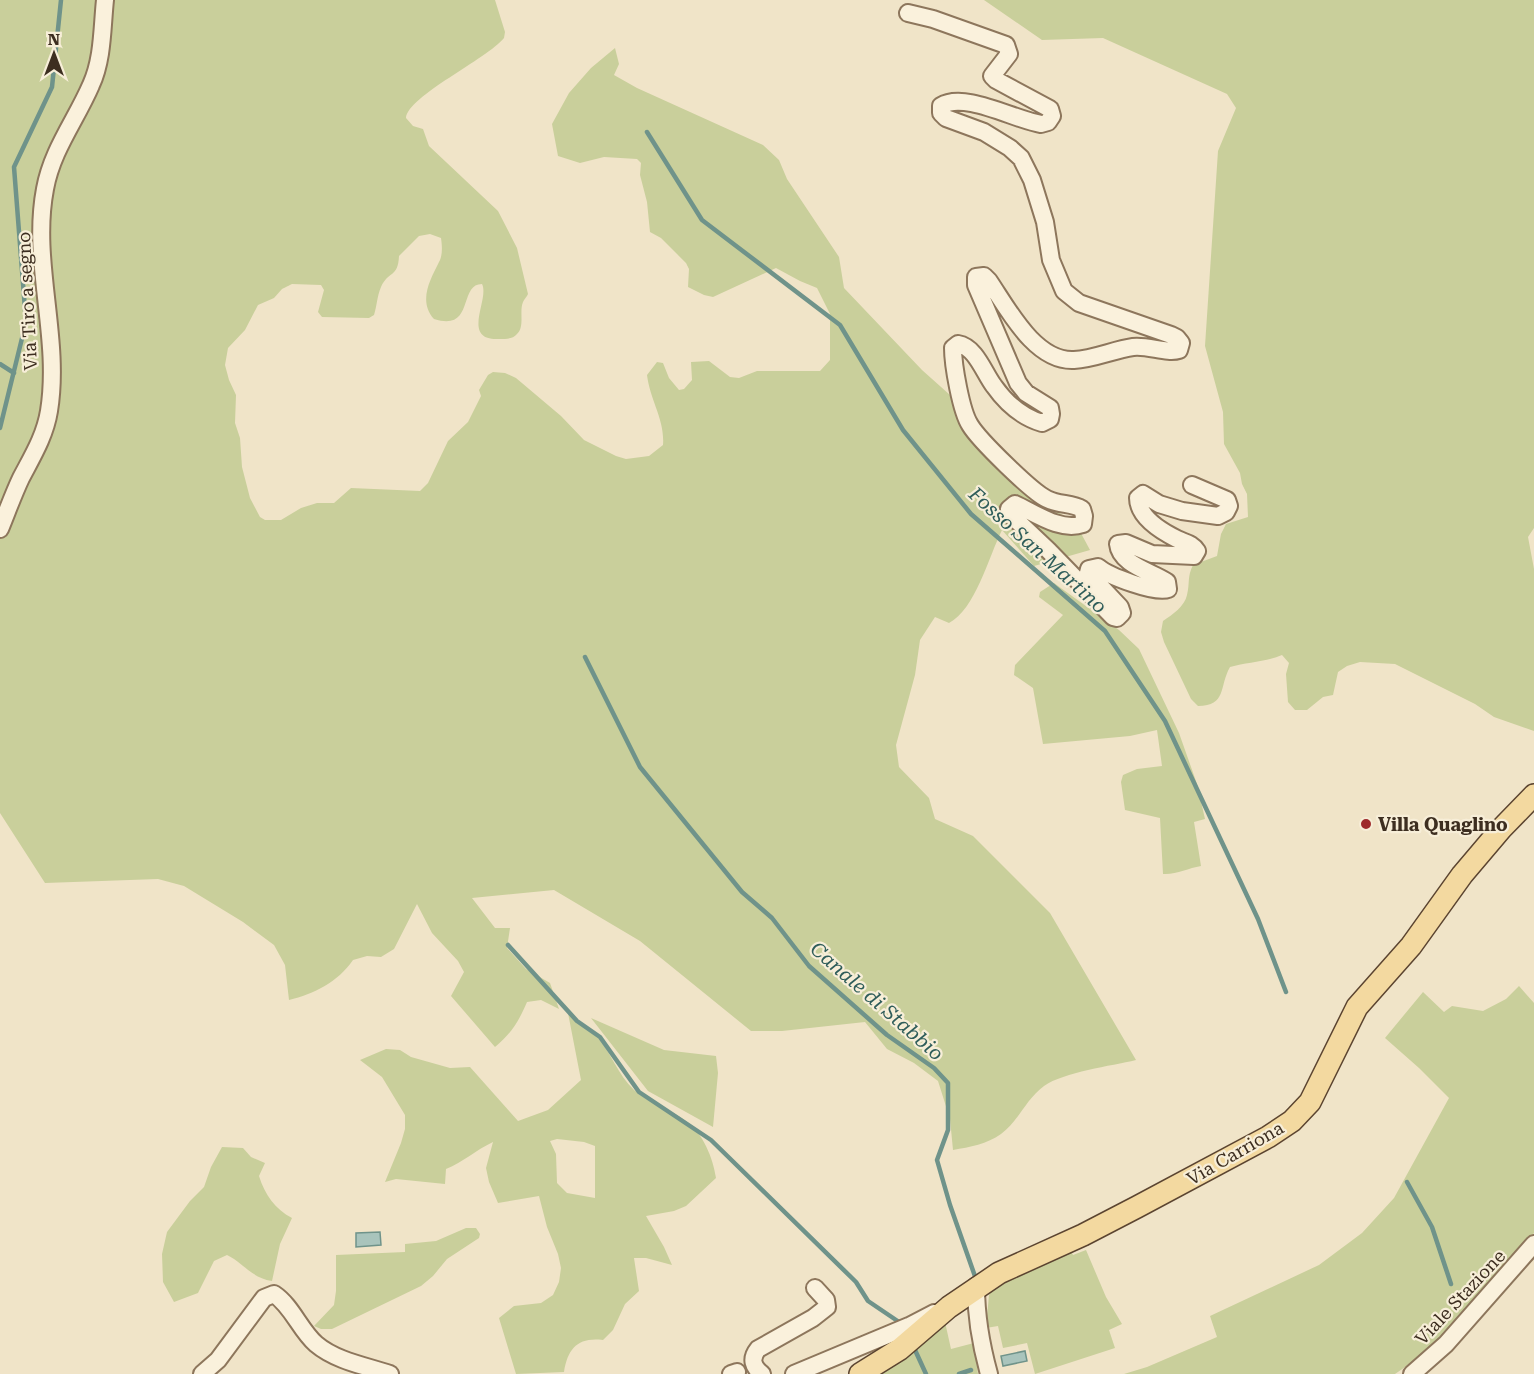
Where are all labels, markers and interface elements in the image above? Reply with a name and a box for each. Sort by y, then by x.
north arrow [24,24,84,84]
text: N [48,30,60,49]
street label: Via Tiro a segno [13,231,41,371]
water label: Fosso San Martino [963,481,1112,618]
place label: Villa Quaglino [1378,814,1508,835]
marker: Villa Quaglino [1359,817,1373,831]
water label: Canale di Stabbio [806,937,948,1065]
street label: Via Carriona [1183,1117,1287,1189]
street label: Viale Stazione [1411,1245,1509,1349]

